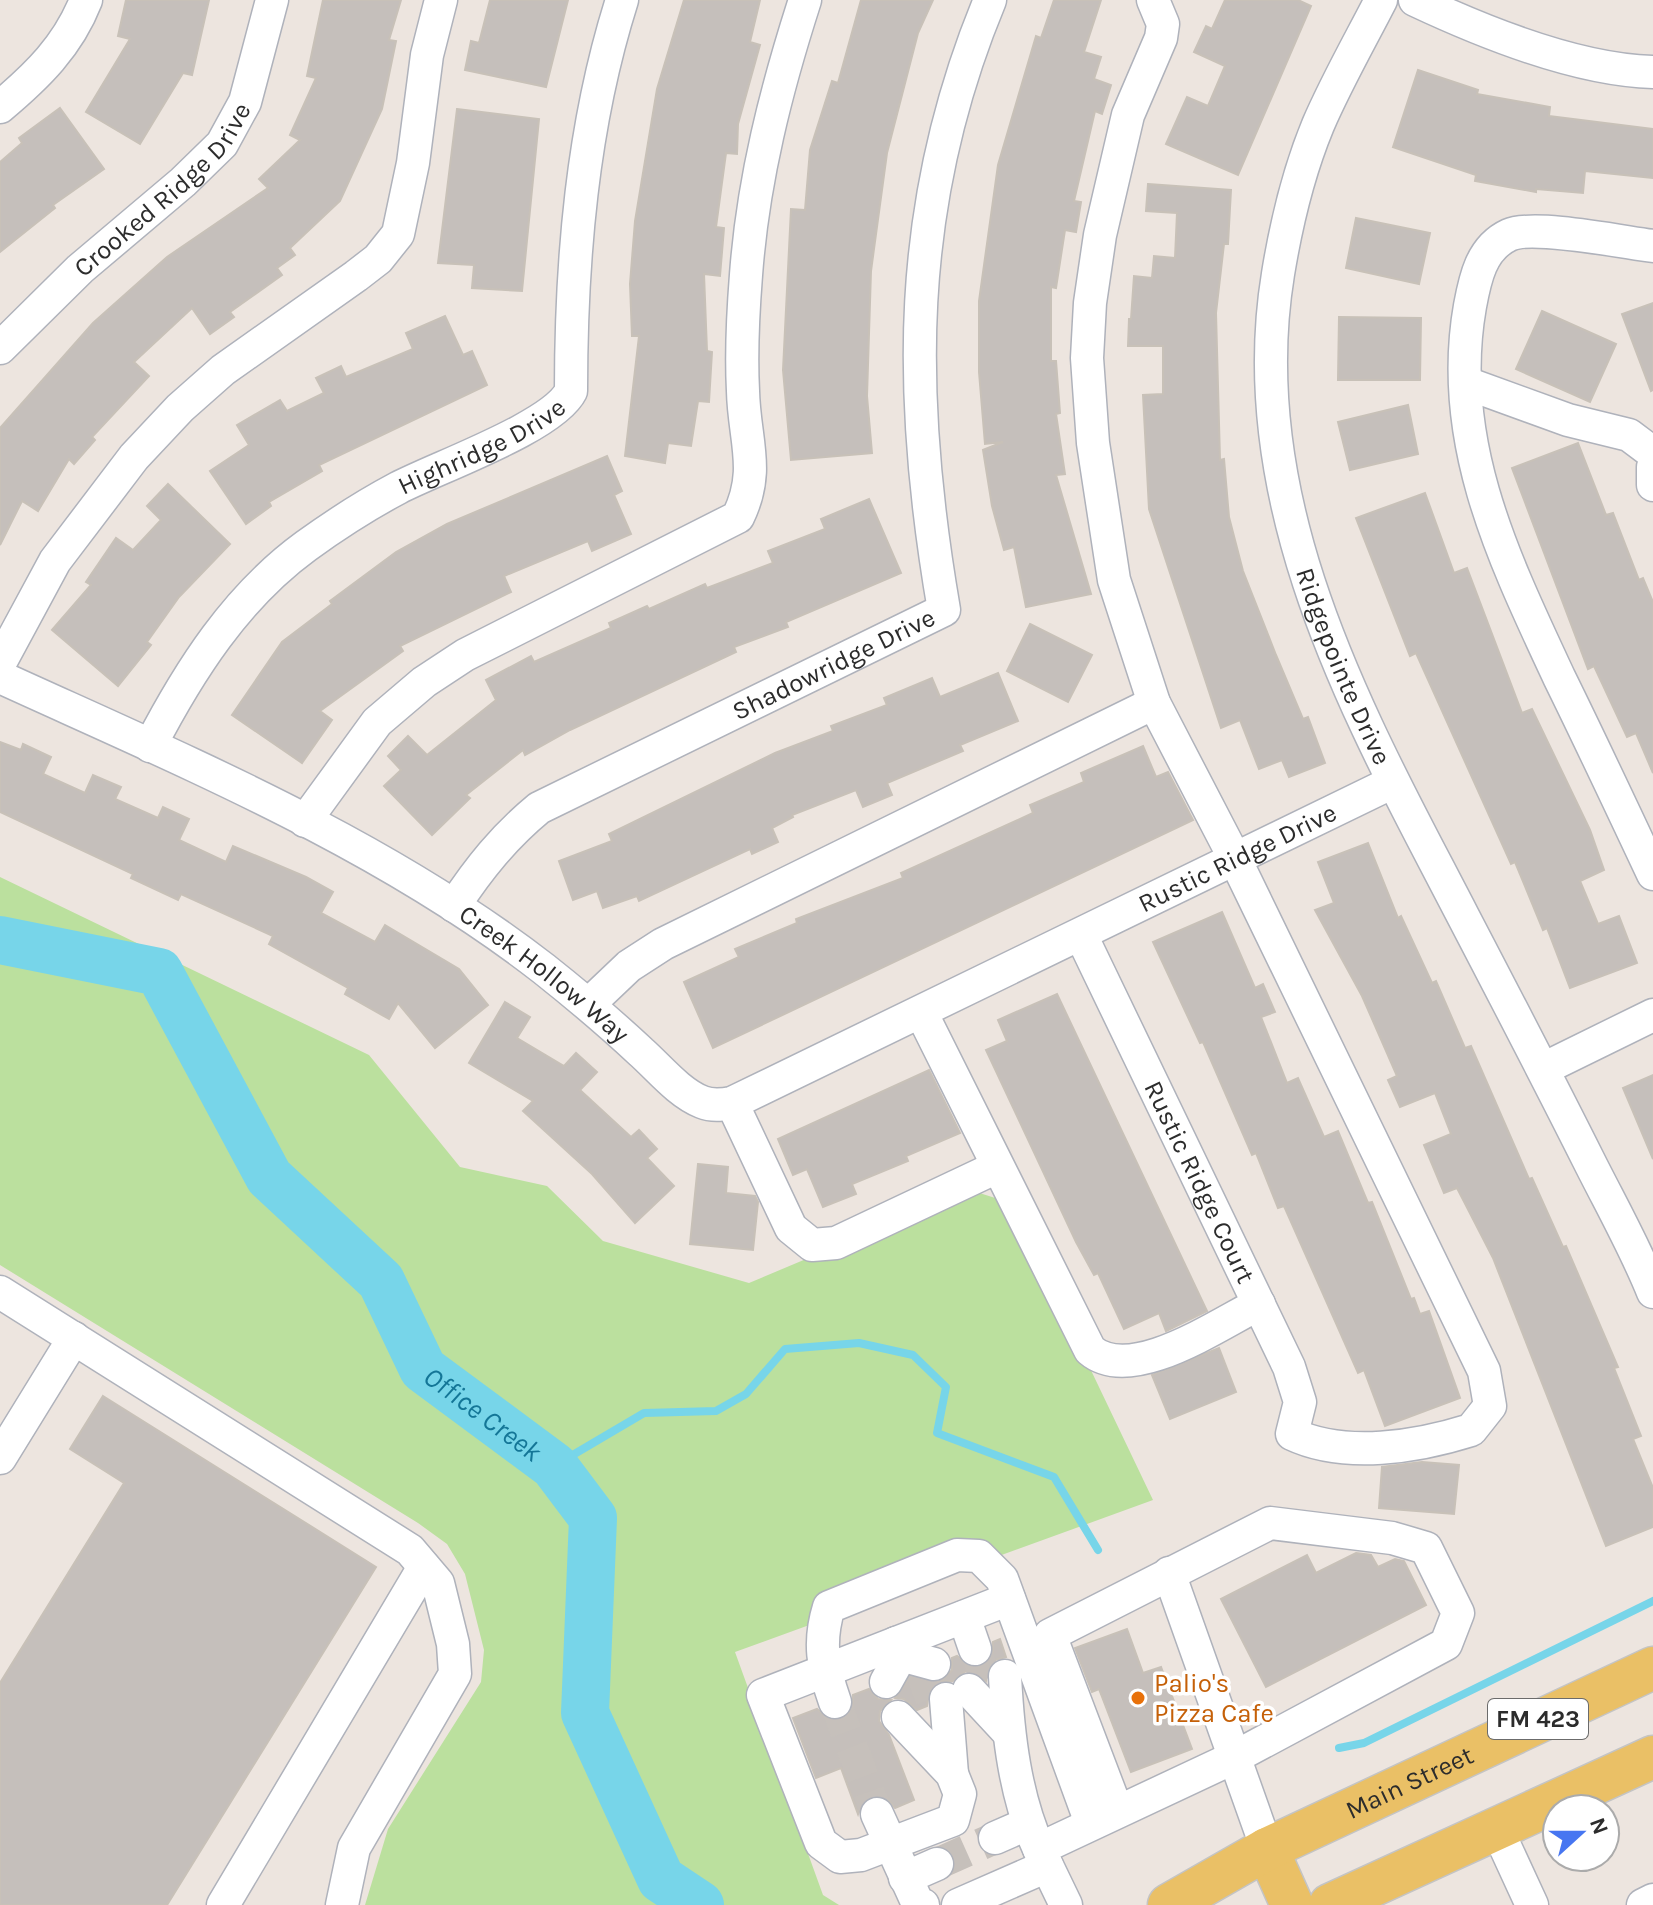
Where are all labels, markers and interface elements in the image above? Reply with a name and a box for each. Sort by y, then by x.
street label: Crooked Ridge Drive [68,97,257,283]
street label: Highridge Drive [393,391,572,501]
street label: Ridgepointe Drive [1290,564,1398,769]
street label: Shadowridge Drive [727,601,940,727]
street label: Rustic Ridge Drive [1133,796,1341,919]
street label: Creek Hollow Way [454,898,636,1049]
street label: Rustic Ridge Court [1138,1076,1262,1288]
water label: Office Creek [418,1359,549,1468]
place label: Palio's Pizza Cafe [1154,1668,1274,1729]
marker: Palio's Pizza Cafe [1129,1689,1147,1707]
road number: FM 423 [1488,1699,1588,1739]
street label: Main Street [1340,1739,1478,1825]
north arrow [1541,1793,1621,1873]
text: N [1584,1814,1614,1838]

